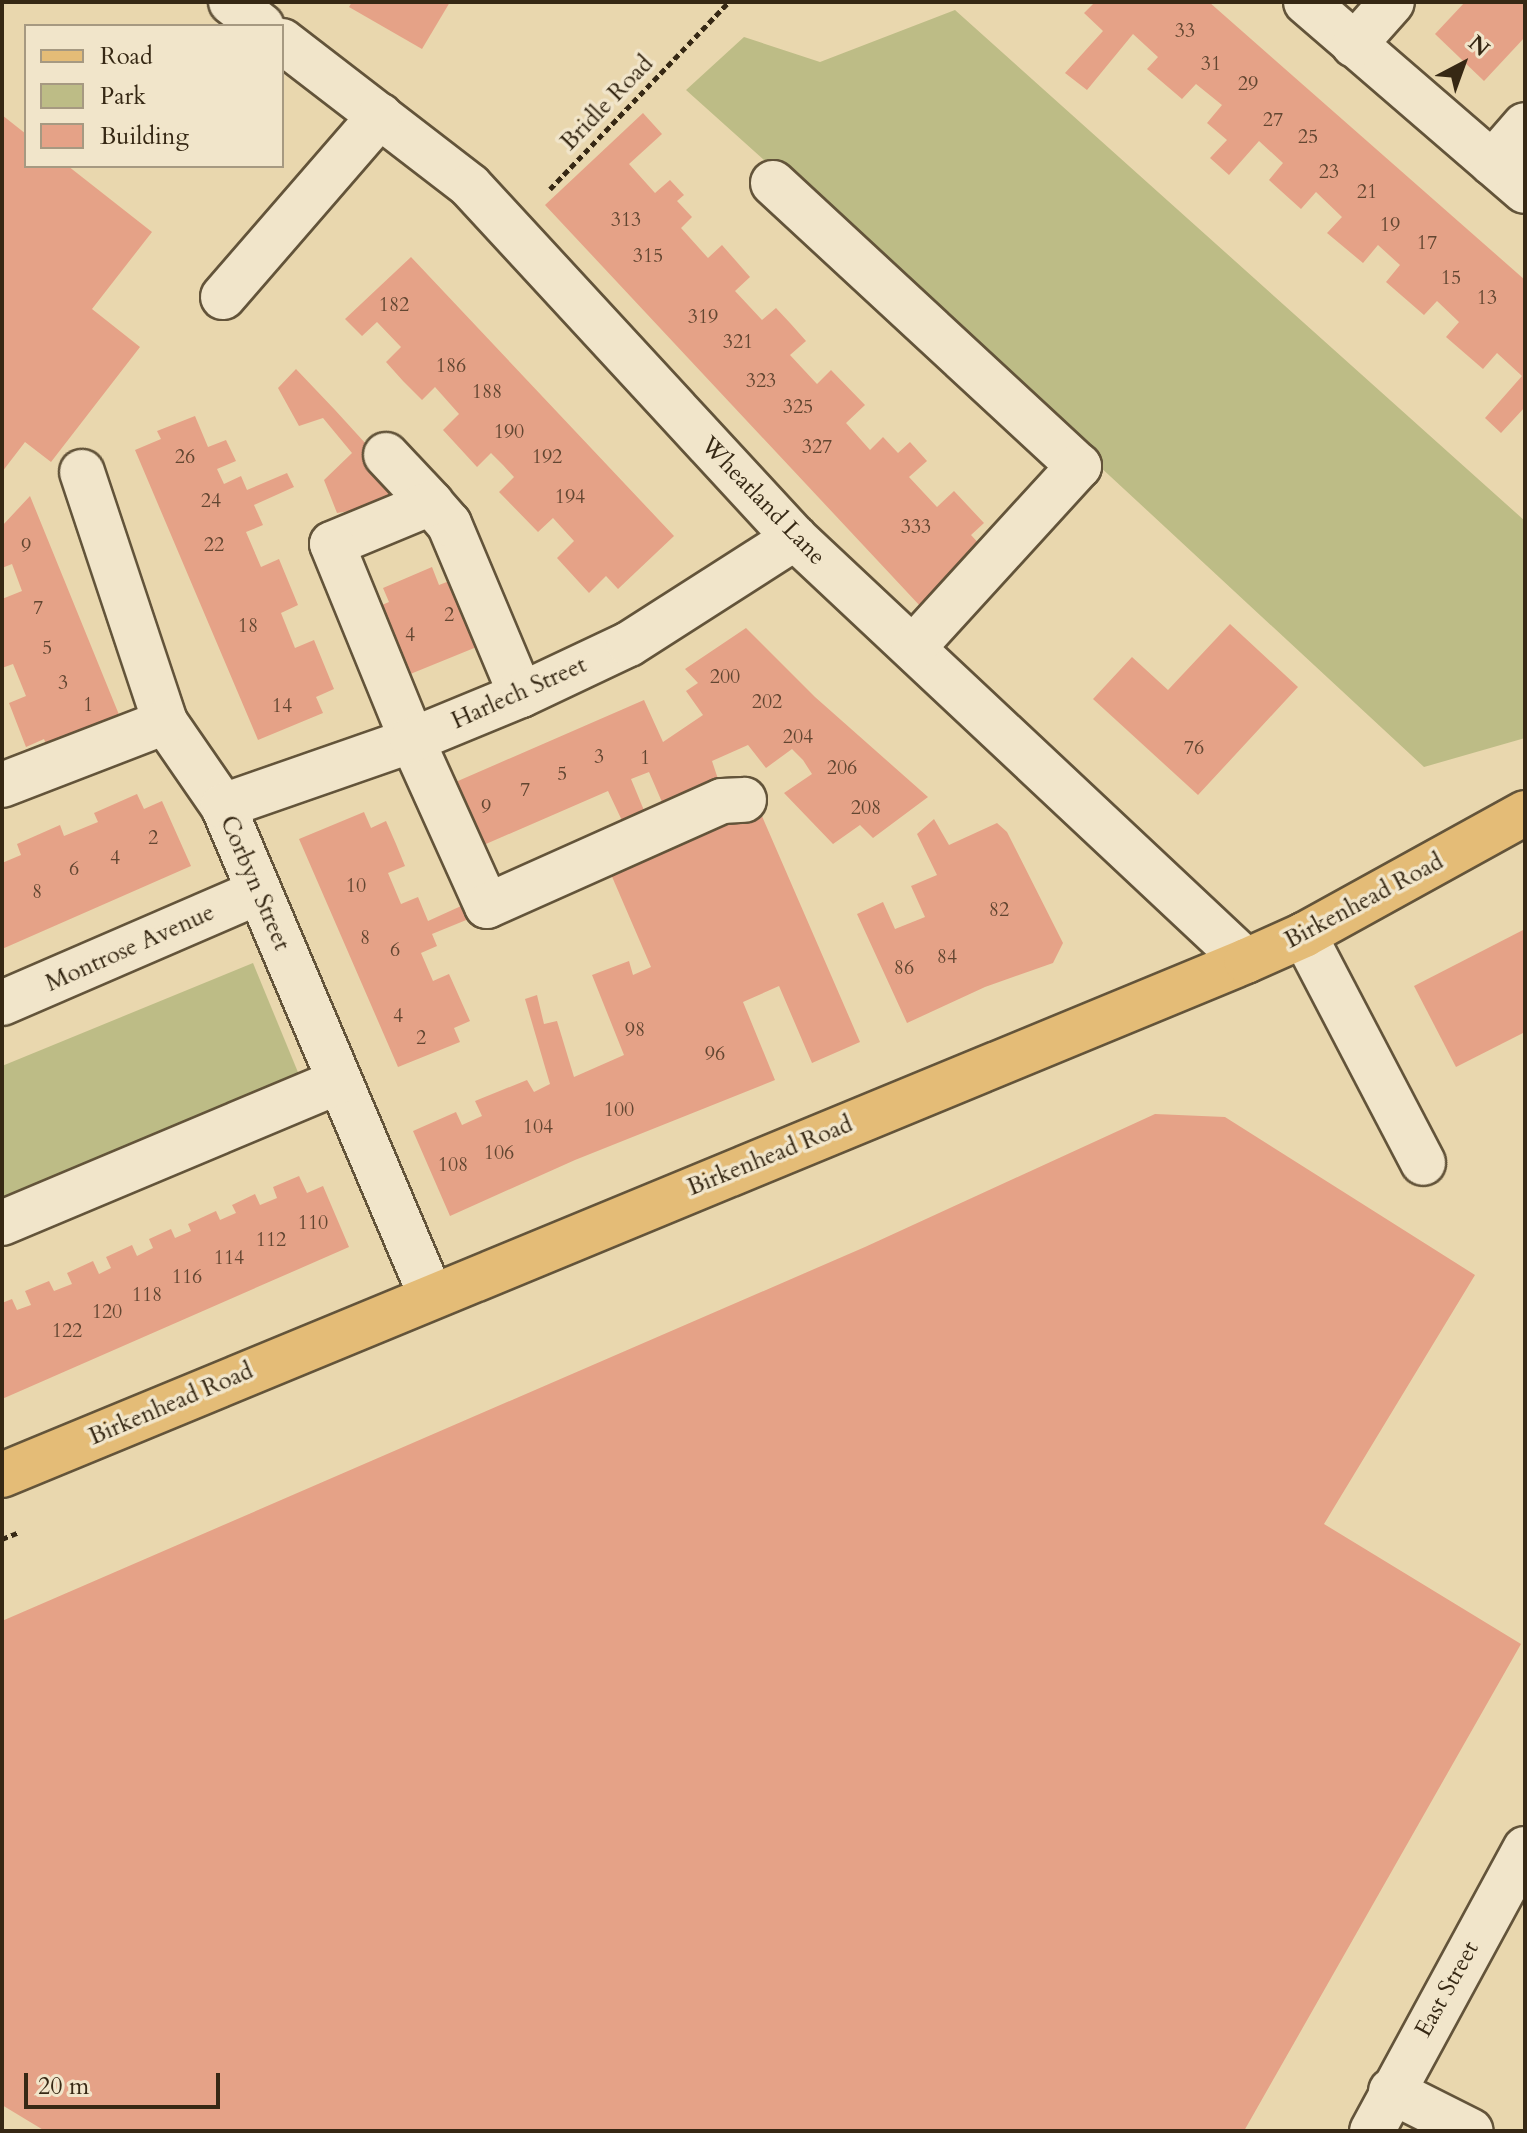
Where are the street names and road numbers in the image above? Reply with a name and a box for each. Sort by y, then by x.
street label: Bridle Road [555,50,659,156]
street label: Wheatland Lane [695,431,831,571]
street label: Harlech Street [447,650,591,736]
street label: Corbyn Street [214,811,296,955]
street label: Birkenhead Road [1280,847,1448,955]
street label: Montrose Avenue [41,898,219,998]
street label: Birkenhead Road [683,1110,857,1202]
street label: Birkenhead Road [85,1356,257,1452]
street label: East Street [1409,1936,1485,2042]

